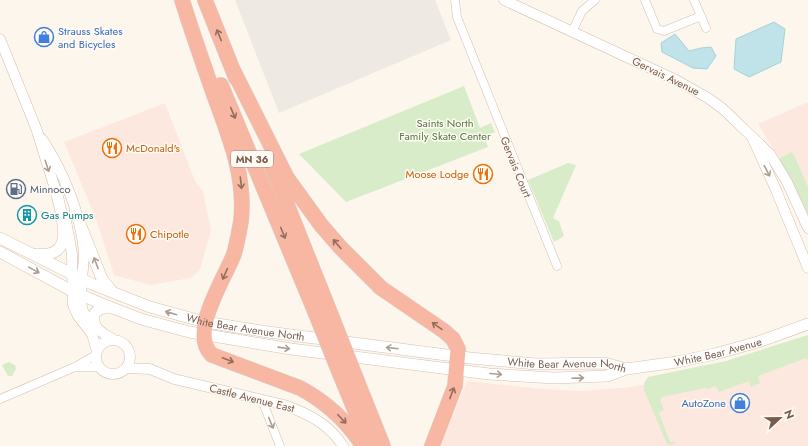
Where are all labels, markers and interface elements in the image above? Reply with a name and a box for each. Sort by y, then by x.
place label: Strauss Skates and Bicycles [58,23,123,52]
shop icon: Strauss Skates and Bicycles [33,26,55,48]
one-way arrow [215,29,223,41]
street label: Gervais Avenue [630,53,703,99]
one-way arrow [229,106,237,118]
park label: Saints North Family Skate Center [399,115,491,144]
street label: Gervais Court [496,134,536,200]
restaurant icon: McDonald's [101,137,123,159]
place label: McDonald's [126,140,181,156]
road number: MN 36 [231,151,273,167]
one-way arrow [44,159,51,172]
restaurant icon: Moose Lodge [472,163,494,185]
one-way arrow [764,164,771,176]
place label: Moose Lodge [406,166,469,182]
one-way arrow [237,177,245,190]
fuel station icon: Minnoco [5,178,27,200]
place label: Minnoco [30,181,71,197]
building icon: Gas Pumps [16,204,38,226]
place label: Gas Pumps [41,207,94,223]
restaurant icon: Chipotle [125,223,147,245]
place label: Chipotle [150,226,190,242]
one-way arrow [280,226,287,238]
one-way arrow [333,239,342,249]
one-way arrow [92,256,99,269]
one-way arrow [28,267,40,275]
one-way arrow [221,267,229,279]
one-way arrow [165,309,178,316]
street label: White Bear Avenue North [184,309,306,345]
one-way arrow [432,322,443,330]
street label: White Bear Avenue [673,333,764,370]
one-way arrow [277,344,290,352]
one-way arrow [386,344,399,352]
street label: White Bear Avenue North [507,353,628,377]
one-way arrow [221,357,233,365]
one-way arrow [489,371,502,378]
one-way arrow [571,374,584,382]
street label: Castle Avenue East [208,380,297,416]
one-way arrow [449,388,457,400]
shop icon: AutoZone [729,392,751,414]
place label: AutoZone [681,395,726,411]
north arrow [760,398,800,438]
text: N [780,407,798,421]
one-way arrow [337,414,347,424]
one-way arrow [267,417,275,429]

